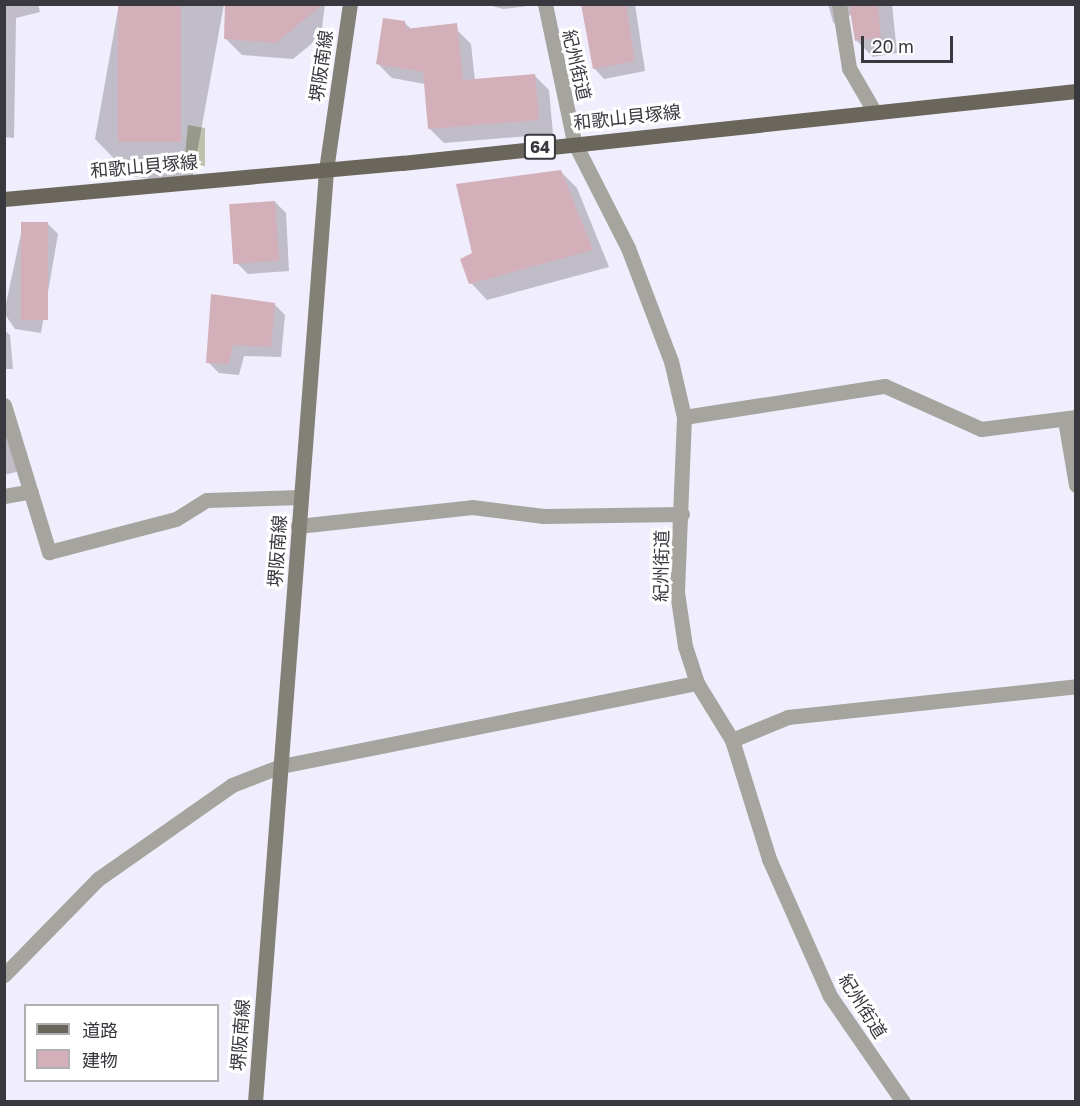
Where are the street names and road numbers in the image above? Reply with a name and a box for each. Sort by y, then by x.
street label: 紀州街道 [558,27,596,103]
street label: 堺阪南線 [305,29,337,103]
street label: 和歌山貝塚線 [572,101,682,133]
road number: 64 [524,134,556,160]
street label: 和歌山貝塚線 [89,151,199,181]
street label: 堺阪南線 [264,514,290,588]
street label: 紀州街道 [650,530,672,602]
street label: 紀州街道 [835,970,891,1042]
street label: 堺阪南線 [227,998,253,1072]

